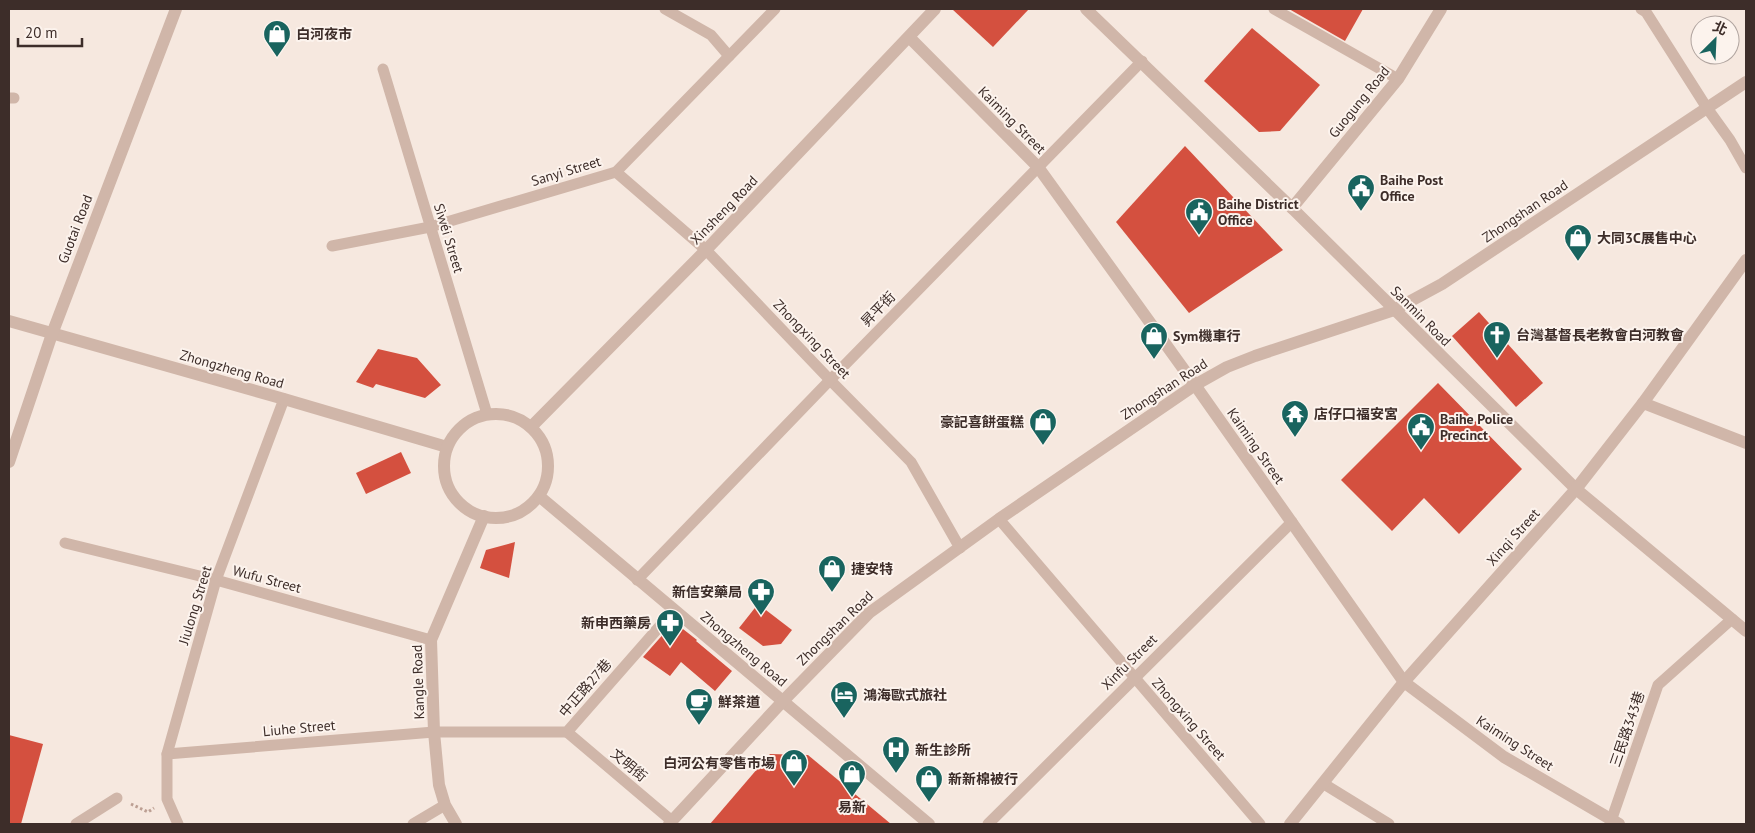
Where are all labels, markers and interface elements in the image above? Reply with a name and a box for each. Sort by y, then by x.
scale bar [18,15,81,47]
north arrow [1690,15,1740,65]
text: 北 [1710,17,1730,39]
shop icon: 白河夜市 [262,19,292,58]
text: 20 m [25,23,58,42]
place label: 白河夜市 [296,25,352,43]
street label: Guogung Road [1325,62,1393,142]
street label: Kaiming Street [974,82,1050,158]
street label: Sanyi Street [529,152,603,190]
place label: Baihe Post Office [1380,171,1443,205]
street label: Xinsheng Road [687,172,761,248]
public building icon: Baihe Post Office [1346,173,1376,212]
street label: Zhongshan Road [1479,176,1571,246]
street label: Guotai Road [54,192,96,266]
place label: Baihe District Office [1218,195,1299,229]
public building icon: Baihe District Office [1184,197,1214,236]
street label: Sìwéi Street [430,201,468,275]
shop icon: 大同3C展售中心 [1563,223,1593,262]
place label: 大同3C展售中心 [1597,229,1697,247]
street label: Sanmin Road [1387,282,1455,350]
street label: 昇平街 [857,288,899,330]
street label: Zhongxing Street [770,295,855,383]
church icon: 台灣基督長老教會白河教會 [1482,320,1512,359]
shop icon: Sym機車行 [1139,321,1169,360]
place label: 台灣基督長老教會白河教會 [1516,326,1684,344]
place label: Sym機車行 [1173,327,1240,345]
street label: Zhongzheng Road [178,346,286,392]
street label: Zhongshan Road [1117,354,1211,424]
temple icon: 店仔口福安宮 [1280,399,1310,438]
street label: Kaiming Street [1223,405,1289,488]
place label: 店仔口福安宮 [1314,405,1398,423]
shop icon: 豪記喜餅蛋糕 [1028,407,1058,446]
place label: Baihe Police Precinct [1440,410,1513,444]
public building icon: Baihe Police Precinct [1406,412,1436,451]
place label: 豪記喜餅蛋糕 [940,413,1024,431]
street label: Xinqi Street [1483,504,1544,569]
shop icon: 捷安特 [817,554,847,593]
place label: 捷安特 [851,560,893,578]
street label: Wufu Street [231,561,303,597]
street label: Jiulong Street [174,563,216,648]
pharmacy icon: 新信安藥局 [746,577,776,616]
place label: 新信安藥局 [672,583,742,601]
street label: Zhongshan Road [793,587,877,669]
pharmacy icon: 新申西藥房 [655,608,685,647]
street label: Zhongzheng Road [697,608,791,690]
place label: 新申西藥房 [581,614,651,632]
street label: Xinfu Street [1097,630,1161,694]
street label: Kangle Road [408,644,428,720]
street label: 中正路27巷 [555,655,615,721]
street label: Zhongxing Street [1148,674,1230,764]
hotel icon: 鴻海歐式旅社 [829,680,859,719]
place label: 鴻海歐式旅社 [863,686,947,704]
cafe icon: 鮮茶道 [684,687,714,726]
street label: 三民路343巷 [1606,689,1648,769]
place label: 鮮茶道 [718,693,761,711]
street label: Kaiming Street [1473,711,1557,775]
street label: Liuhe Street [262,716,336,740]
hospital icon: 新生診所 [881,735,911,774]
place label: 新生診所 [915,741,971,759]
street label: 文明街 [607,745,651,785]
shop icon: 白河公有零售市場 [779,748,809,787]
place label: 白河公有零售市場 [663,754,775,772]
shop icon: 易新 [837,759,867,798]
shop icon: 新新棉被行 [914,764,944,803]
place label: 新新棉被行 [948,770,1018,788]
place label: 易新 [838,798,866,816]

